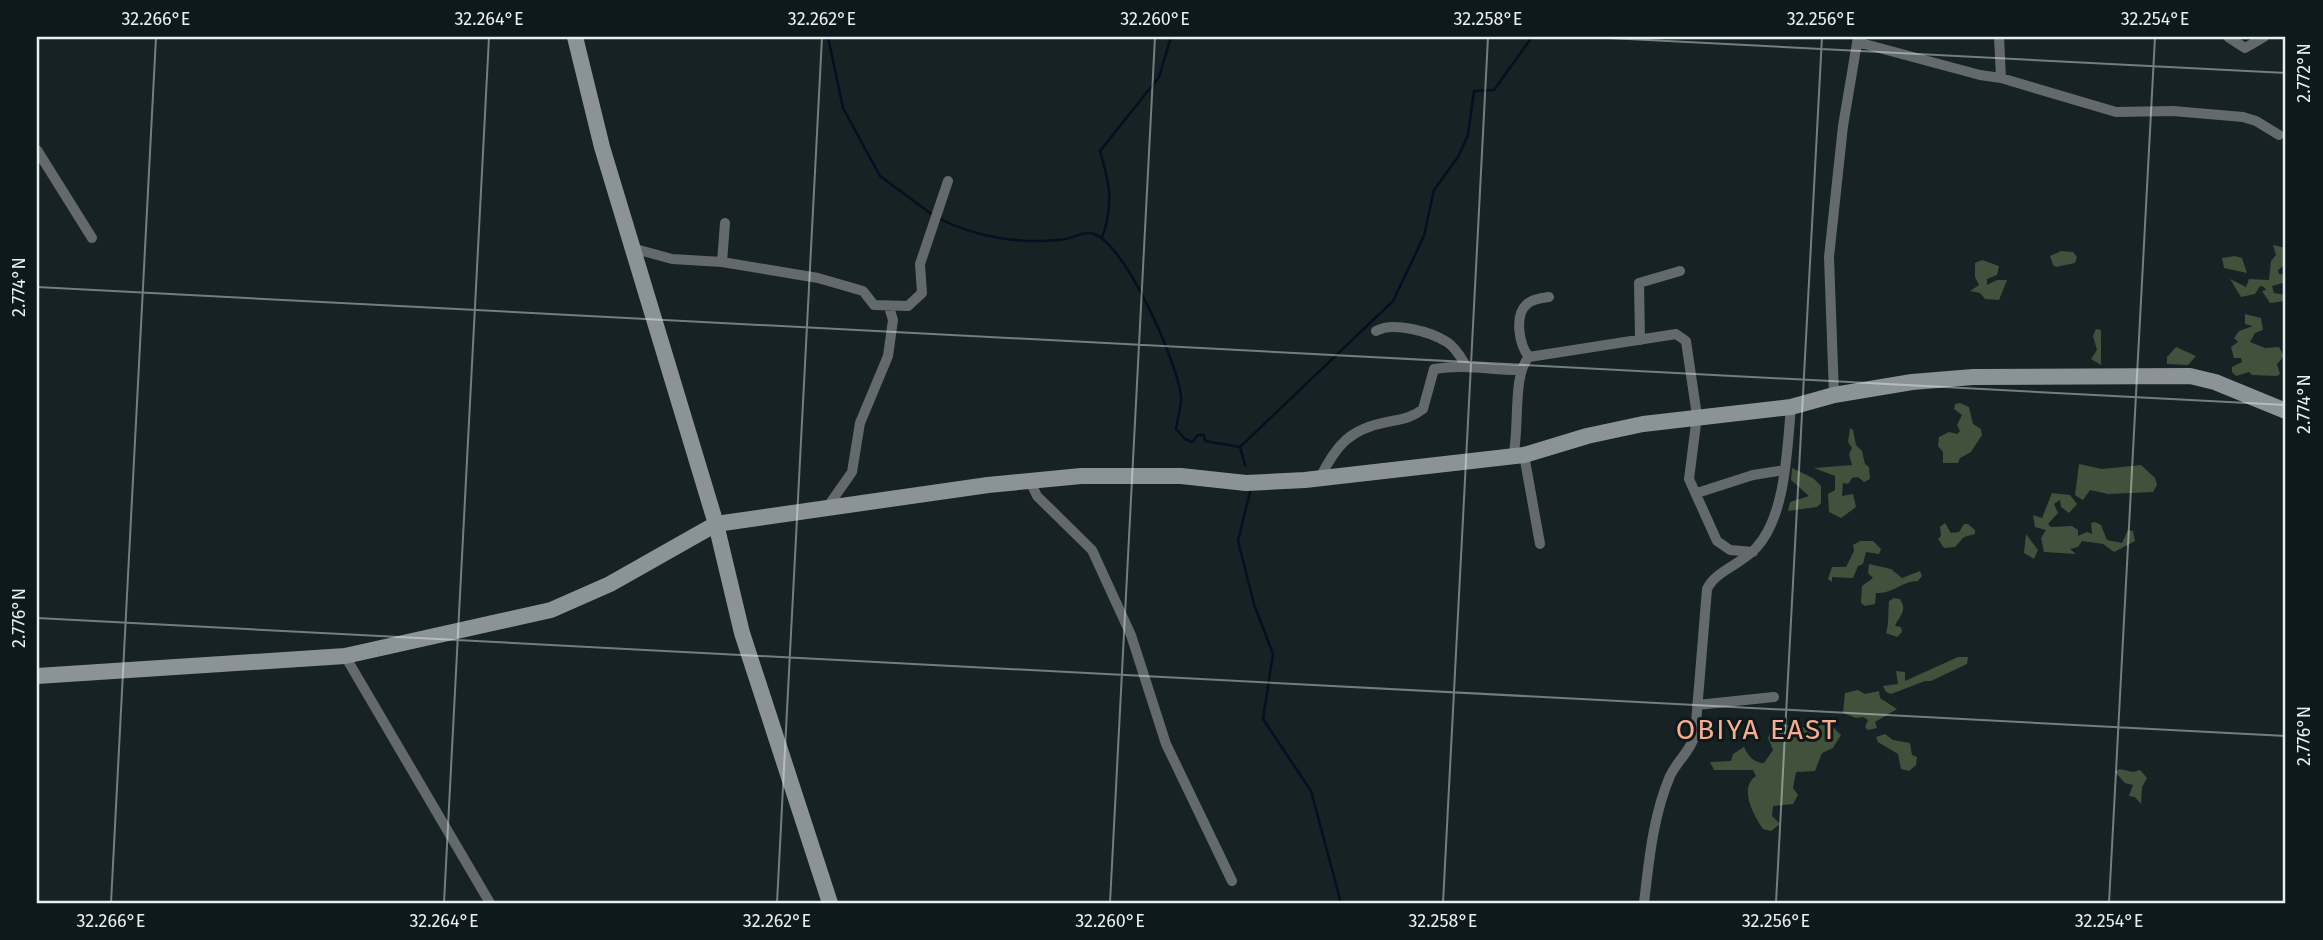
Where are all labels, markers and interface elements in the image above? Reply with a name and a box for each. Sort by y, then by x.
text: 32.266°E [122,8,191,30]
text: 32.264°E [454,8,524,30]
text: 32.262°E [788,8,856,30]
text: 32.260°E [1120,8,1190,30]
text: 32.258°E [1454,8,1522,30]
text: 32.256°E [1787,8,1855,30]
text: 32.254°E [2121,8,2189,30]
text: 2.772°N [2293,43,2315,103]
text: 2.774°N [8,257,30,317]
text: 2.774°N [2293,374,2315,434]
text: 2.776°N [8,588,30,648]
text: 2.776°N [2293,706,2315,766]
district label: OBIYA EAST [1676,713,1838,746]
text: 32.266°E [77,910,146,932]
text: 32.264°E [409,910,479,932]
text: 32.262°E [743,910,811,932]
text: 32.260°E [1075,910,1145,932]
text: 32.258°E [1409,910,1477,932]
text: 32.256°E [1742,910,1810,932]
text: 32.254°E [2075,910,2143,932]

